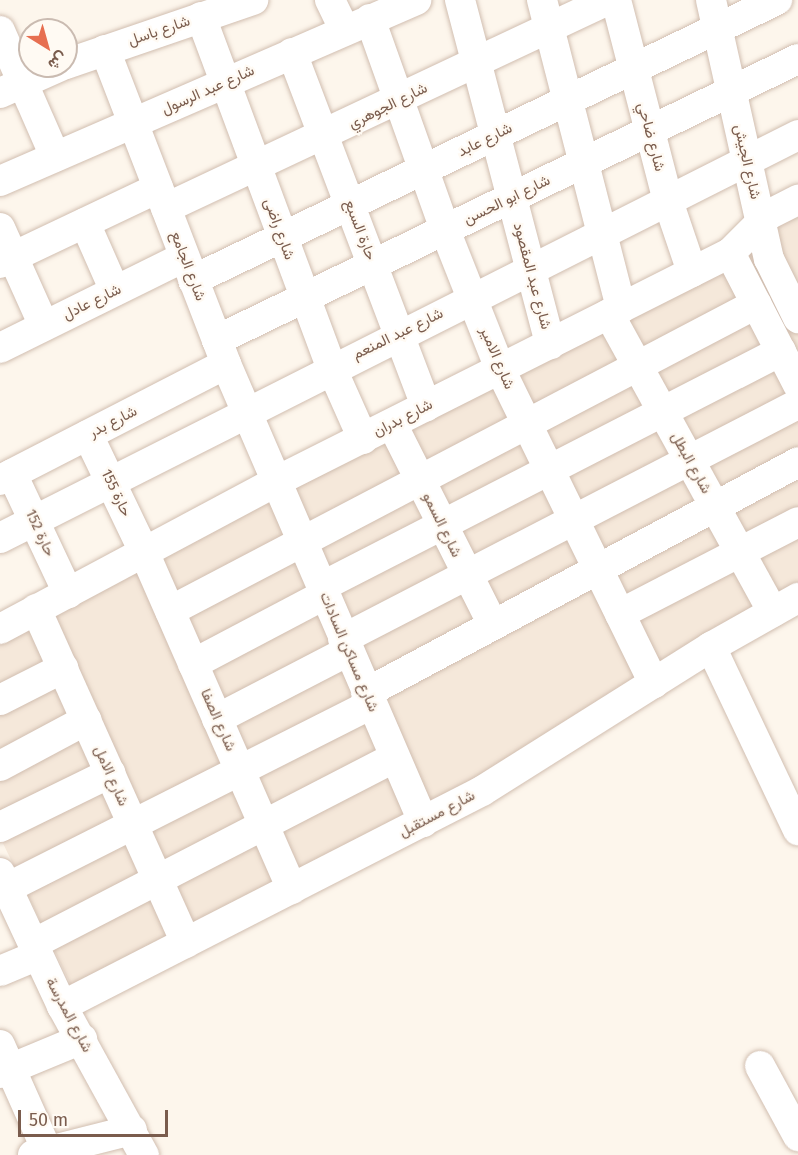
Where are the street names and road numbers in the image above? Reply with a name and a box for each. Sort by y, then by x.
street label: شارع باسل [126,12,192,50]
street label: شارع عبد الرسول [159,62,257,118]
street label: شارع الجوهري [346,79,430,133]
street label: شارع ضاحي [633,101,669,173]
street label: شارع عابد [455,119,515,161]
street label: شارع الجيش [730,123,764,201]
street label: شارع ابو الحسن [461,171,553,229]
street label: شارع راضى [260,196,298,262]
street label: حارة السبع [340,197,380,263]
street label: شارع عبد المقصود [509,221,555,331]
street label: شارع الجامع [166,229,210,303]
street label: شارع عادل [60,280,124,324]
street label: شارع عبد المنعم [350,304,446,364]
street label: شارع الامير [476,324,518,392]
street label: شارع بدران [370,395,436,441]
street label: شارع بدر [86,402,140,442]
street label: شارع البطل [667,429,715,497]
street label: حارة 155 [97,466,135,520]
street label: شارع السمو [419,490,465,560]
street label: حارة 152 [21,506,59,560]
street label: شارع مساكن السادات [316,589,382,715]
street label: شارع الصفا [196,686,240,754]
street label: شارع الامل [90,743,132,809]
street label: شارع مستقبل [396,787,478,841]
street label: شارع المدرسة [42,975,96,1055]

